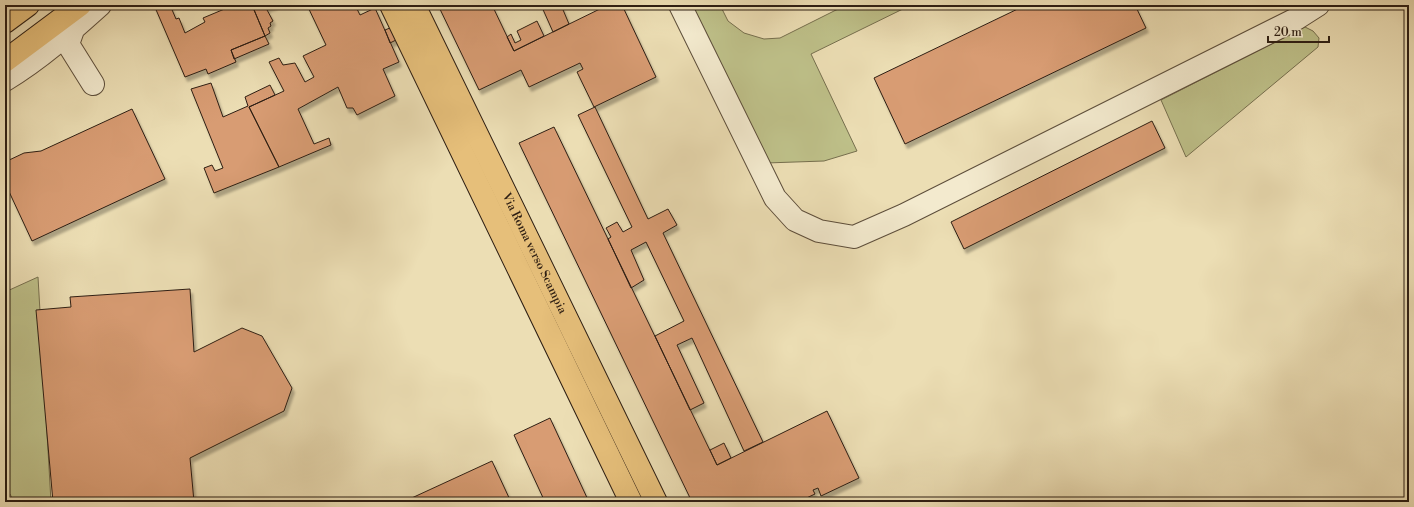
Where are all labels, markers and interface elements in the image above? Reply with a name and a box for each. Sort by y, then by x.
scale bar [1268,18,1329,44]
text: 20 m [1274,25,1302,40]
street label: Via Roma verso Scampia [499,189,571,317]

